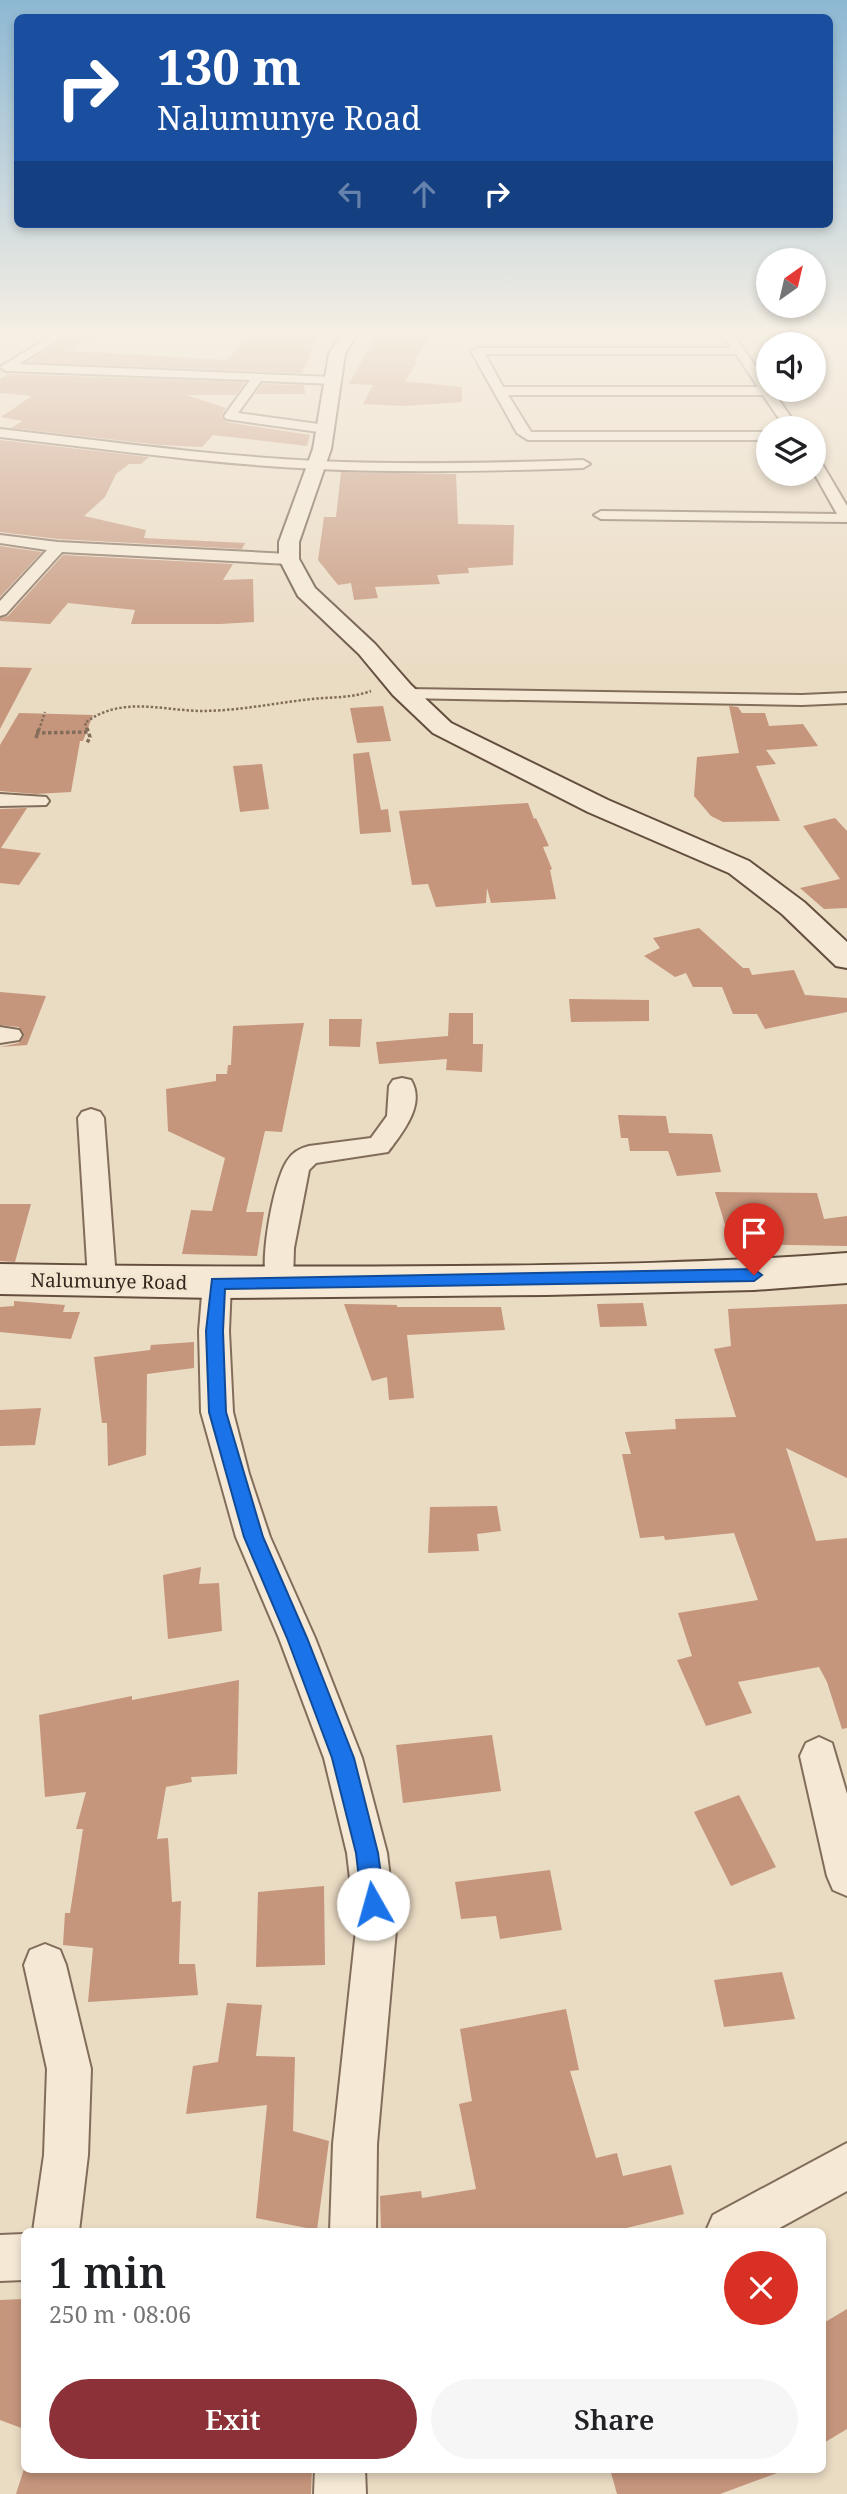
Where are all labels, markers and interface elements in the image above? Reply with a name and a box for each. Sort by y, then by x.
text: 130 m [157,33,301,99]
icon: right [42,42,133,133]
text: Nalumunye Road [157,96,421,139]
icon: left [332,175,370,213]
icon: ahead [405,175,443,213]
icon: right [478,175,516,213]
north arrow [756,248,826,318]
map controls [756,248,826,486]
button: sound [756,332,826,402]
button: layers [756,416,826,486]
pin [724,1203,784,1275]
icon: arrive [735,1214,773,1252]
street label: Nalumunye Road [30,1267,188,1295]
position arrow [336,1867,410,1941]
text: 1 min [49,2243,166,2300]
button: close [724,2251,798,2325]
text: 250 m · 08:06 [49,2298,191,2330]
button: Exit [49,2379,417,2459]
button: Share [431,2379,798,2459]

